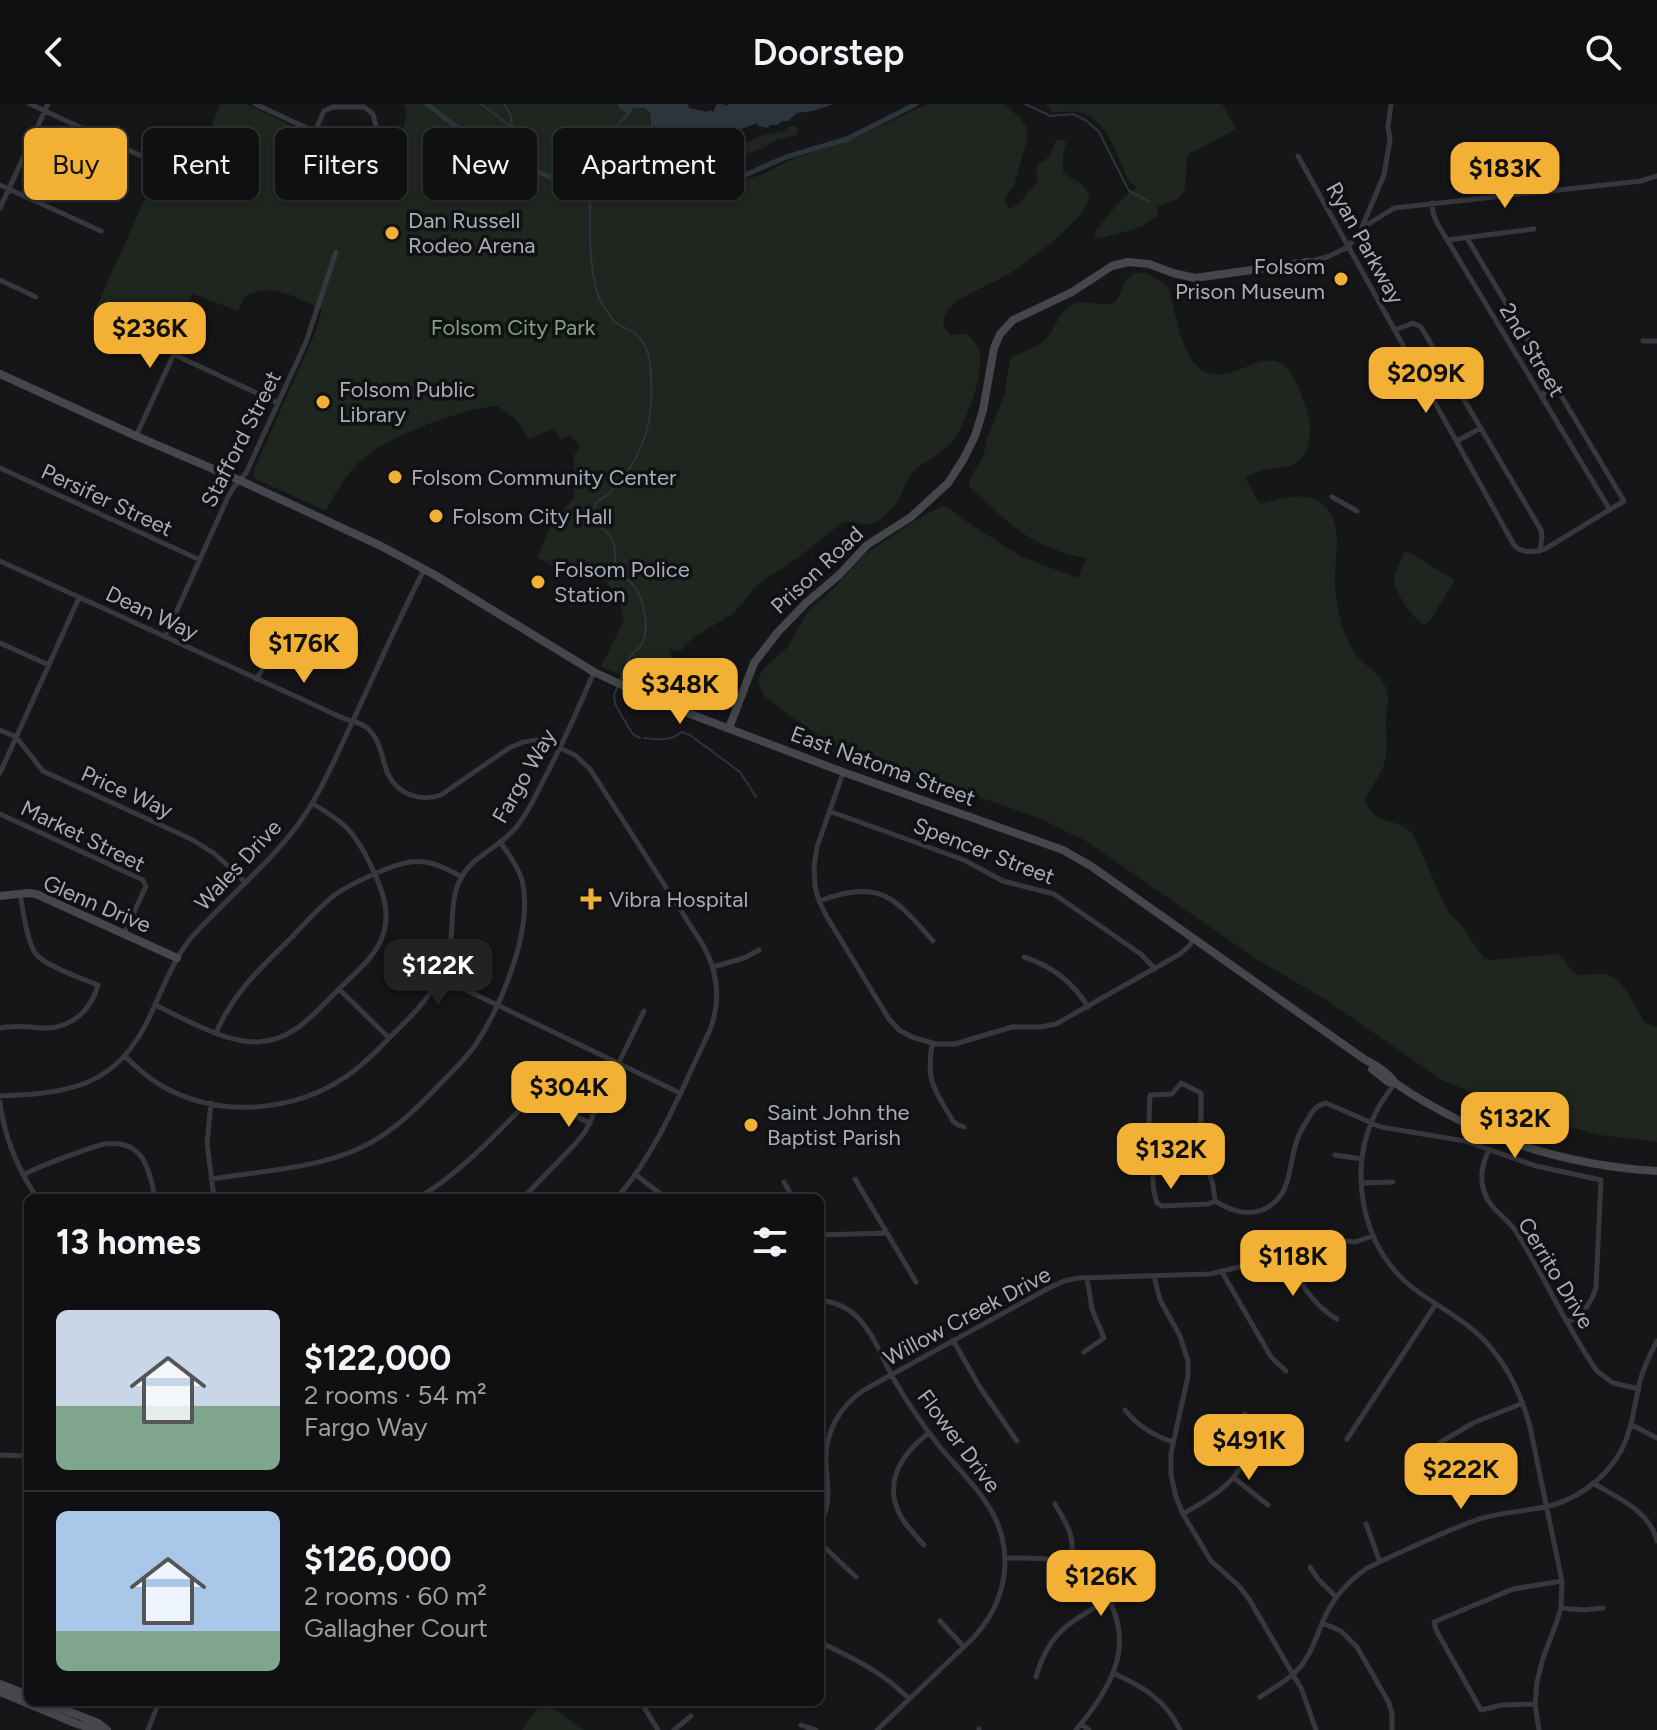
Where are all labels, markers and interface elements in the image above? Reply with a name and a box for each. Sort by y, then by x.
icon: back [32,30,76,74]
icon: search [1581,30,1625,74]
text: Doorstep [753,31,904,74]
chip: Buy [24,128,127,200]
chip: Rent [143,128,259,200]
chip: Filters [275,128,407,200]
chip: New [423,128,537,200]
chip: Apartment [553,128,744,200]
pin: $183K [1449,142,1561,210]
text: $183K [1468,152,1542,184]
street label: Ryan Parkway [1320,177,1410,309]
place label: Dan Russell Rodeo Arena [408,207,535,259]
marker: Dan Russell Rodeo Arena [383,224,401,242]
place label: Folsom Prison Museum [1175,253,1325,305]
marker: Folsom Prison Museum [1332,270,1350,288]
street label: 2nd Street [1494,298,1570,402]
pin: $236K [94,302,206,370]
text: $236K [112,312,188,344]
park label: Folsom City Park [431,314,596,341]
pin: $209K [1370,347,1482,415]
text: $209K [1387,357,1465,389]
street label: Stafford Street [195,366,287,512]
place label: Folsom Public Library [339,376,475,428]
marker: Folsom Public Library [314,393,332,411]
street label: Persifer Street [37,458,177,542]
place label: Folsom Community Center [411,464,677,491]
marker: Folsom Community Center [386,468,404,486]
place label: Folsom City Hall [452,503,612,530]
marker: Folsom City Hall [427,507,445,525]
street label: Prison Road [765,520,869,620]
place label: Folsom Police Station [554,556,690,608]
marker: Folsom Police Station [529,573,547,591]
street label: Dean Way [101,580,203,646]
pin: $176K [248,617,360,685]
text: $176K [268,627,340,659]
pin: $348K [624,658,736,726]
text: $348K [641,668,719,700]
street label: East Natoma Street [787,720,979,812]
street label: Fargo Way [486,724,562,828]
street label: Price Way [77,760,177,824]
street label: Market Street [16,794,150,878]
street label: Spencer Street [910,812,1058,890]
street label: Wales Drive [189,814,287,916]
street label: Glenn Drive [39,869,155,939]
place label: Vibra Hospital [609,886,748,913]
marker: Vibra Hospital [580,888,602,910]
pin: $122K [382,939,494,1007]
text: $122K [402,949,474,981]
pin: $304K [513,1061,625,1129]
text: $304K [529,1071,609,1103]
pin: $132K [1459,1092,1571,1160]
place label: Saint John the Baptist Parish [767,1099,910,1151]
text: $132K [1479,1102,1551,1134]
marker: Saint John the Baptist Parish [742,1116,760,1134]
pin: $132K [1115,1123,1227,1191]
text: $132K [1135,1133,1207,1165]
street label: Cerrito Drive [1512,1212,1600,1334]
icon: filters [748,1220,792,1264]
text: 13 homes [56,1222,201,1263]
pin: $118K [1237,1230,1349,1298]
text: $118K [1258,1240,1328,1272]
street label: Willow Creek Drive [879,1261,1055,1371]
text: $122,000 [304,1338,451,1379]
icon: home [120,1342,216,1438]
text: 2 rooms · 54 m² [304,1379,487,1411]
street label: Flower Drive [912,1384,1006,1498]
text: Fargo Way [304,1411,427,1443]
pin: $491K [1193,1414,1305,1482]
text: $491K [1212,1424,1286,1456]
pin: $222K [1405,1443,1517,1511]
text: $222K [1423,1453,1499,1485]
text: $126,000 [304,1539,451,1580]
icon: home [120,1543,216,1639]
pin: $126K [1045,1550,1157,1618]
text: $126K [1065,1560,1137,1592]
text: 2 rooms · 60 m² [304,1580,487,1612]
text: Gallagher Court [304,1612,488,1644]

